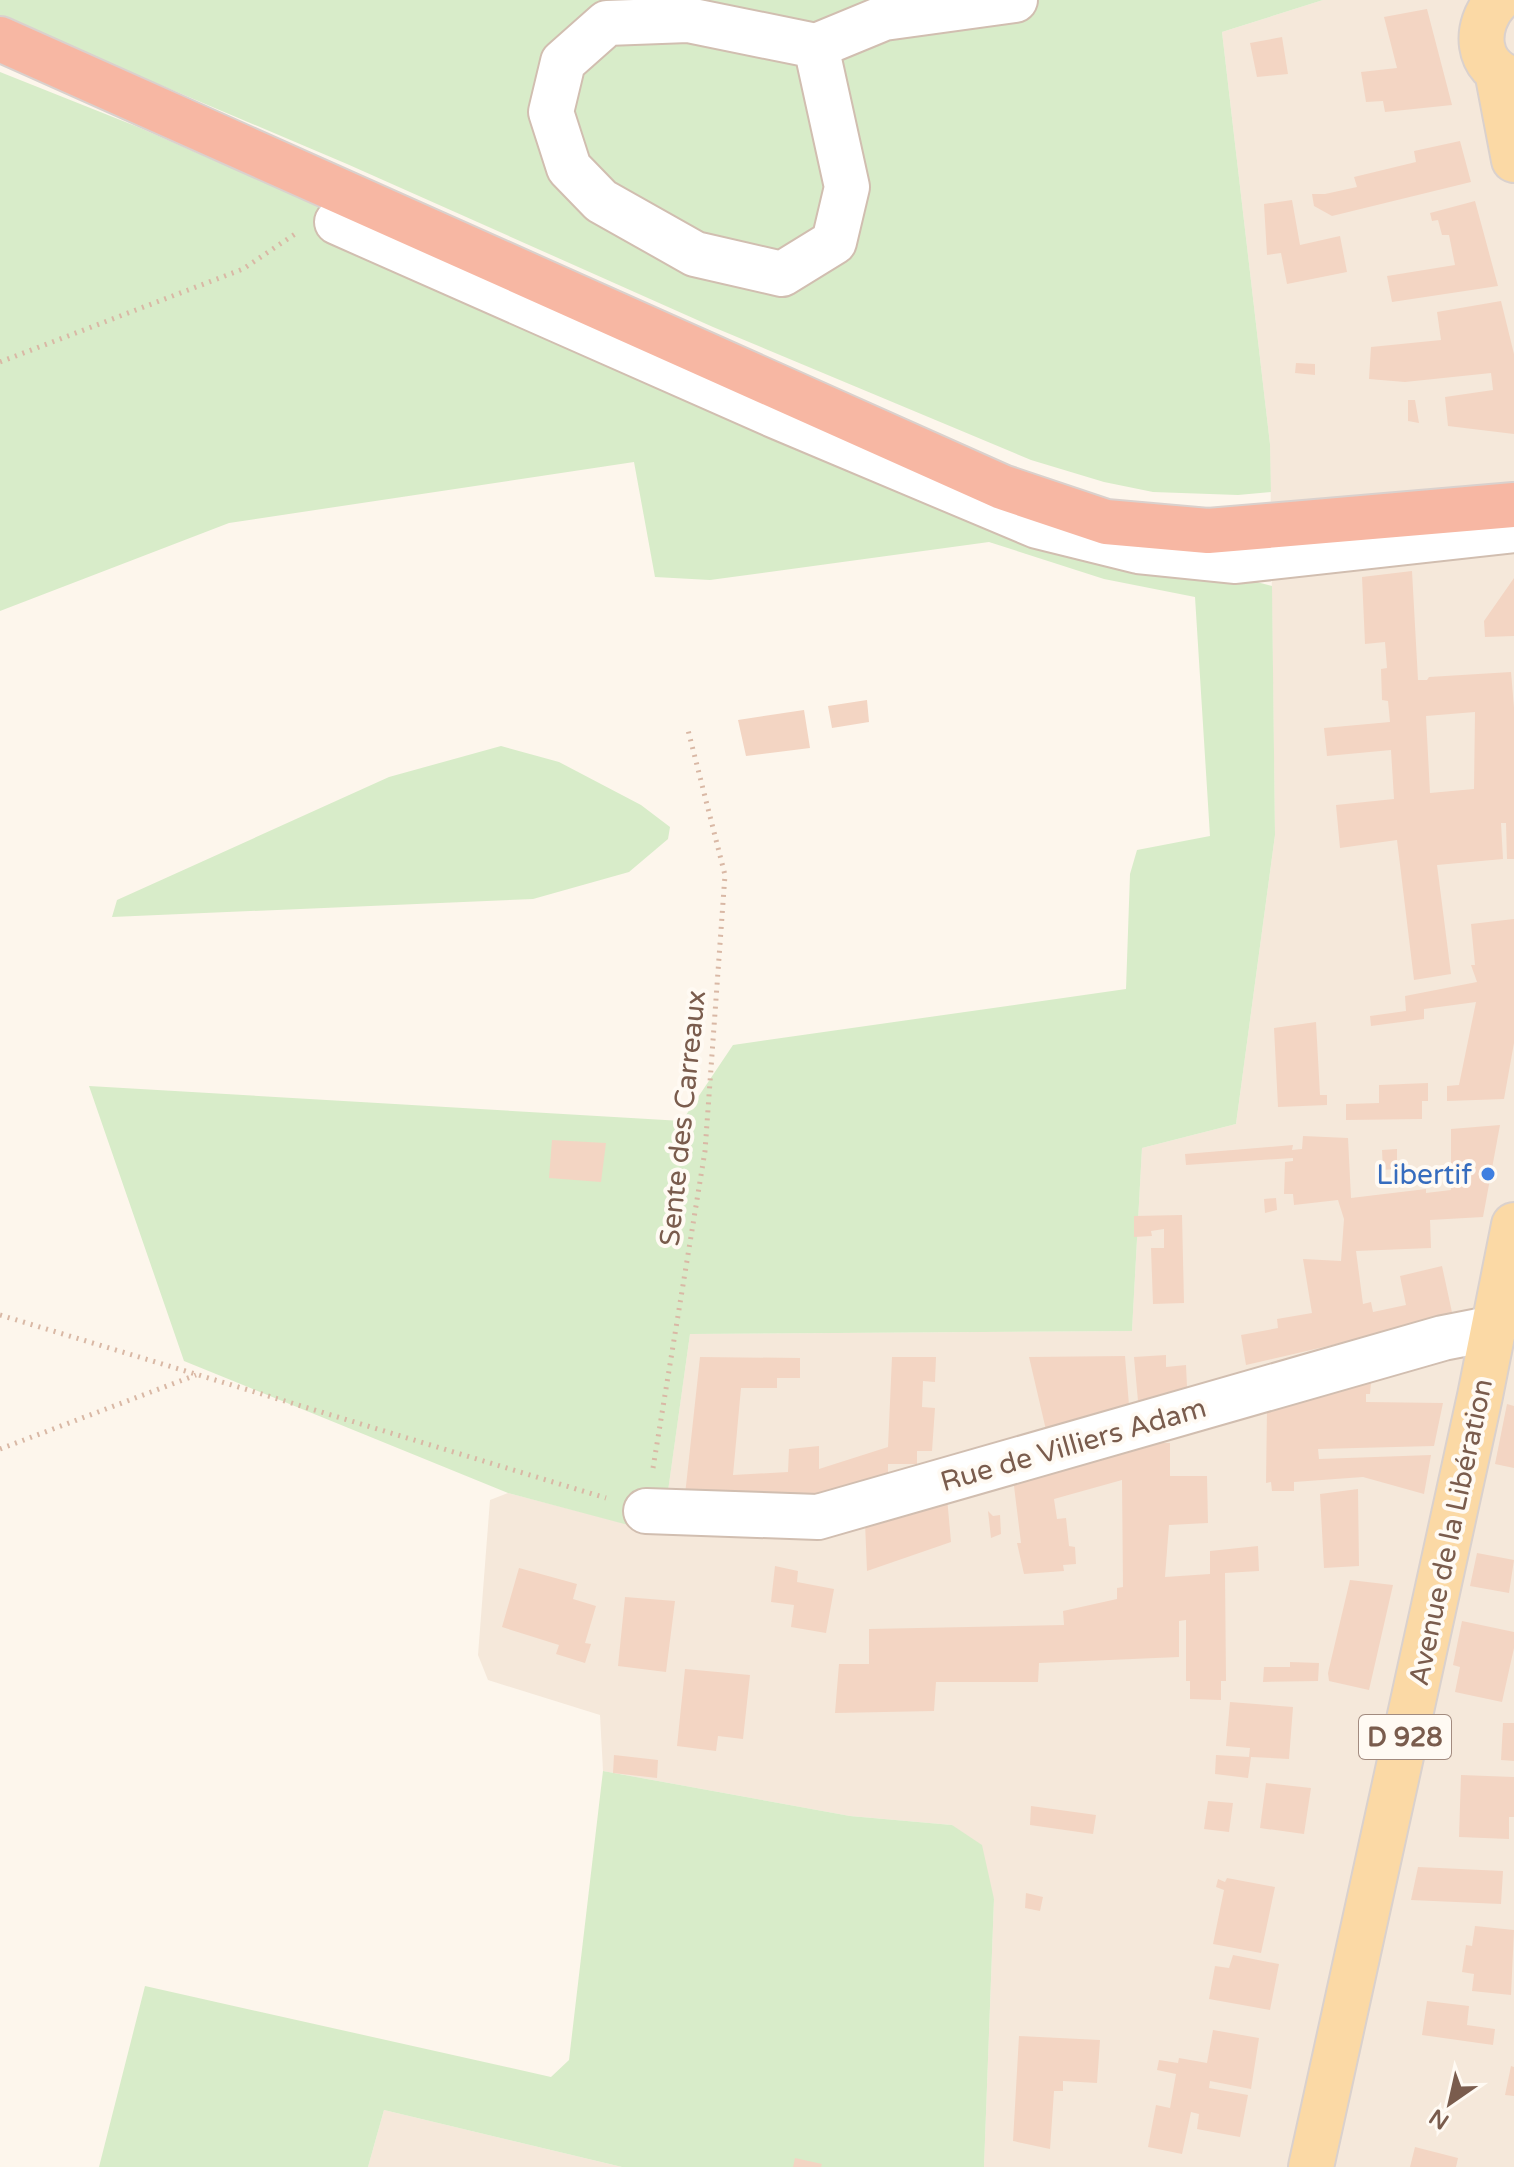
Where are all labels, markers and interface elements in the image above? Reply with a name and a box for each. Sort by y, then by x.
street label: Sente des Carreaux [653,988,713,1248]
place label: Libertif [1376,1158,1472,1192]
marker: Libertif [1479,1165,1497,1183]
street label: Avenue de la Libération [1402,1376,1500,1689]
street label: Rue de Villiers Adam [936,1391,1210,1499]
road number: D 928 [1359,1715,1451,1759]
north arrow [1410,2063,1490,2143]
text: N [1425,2103,1454,2134]

